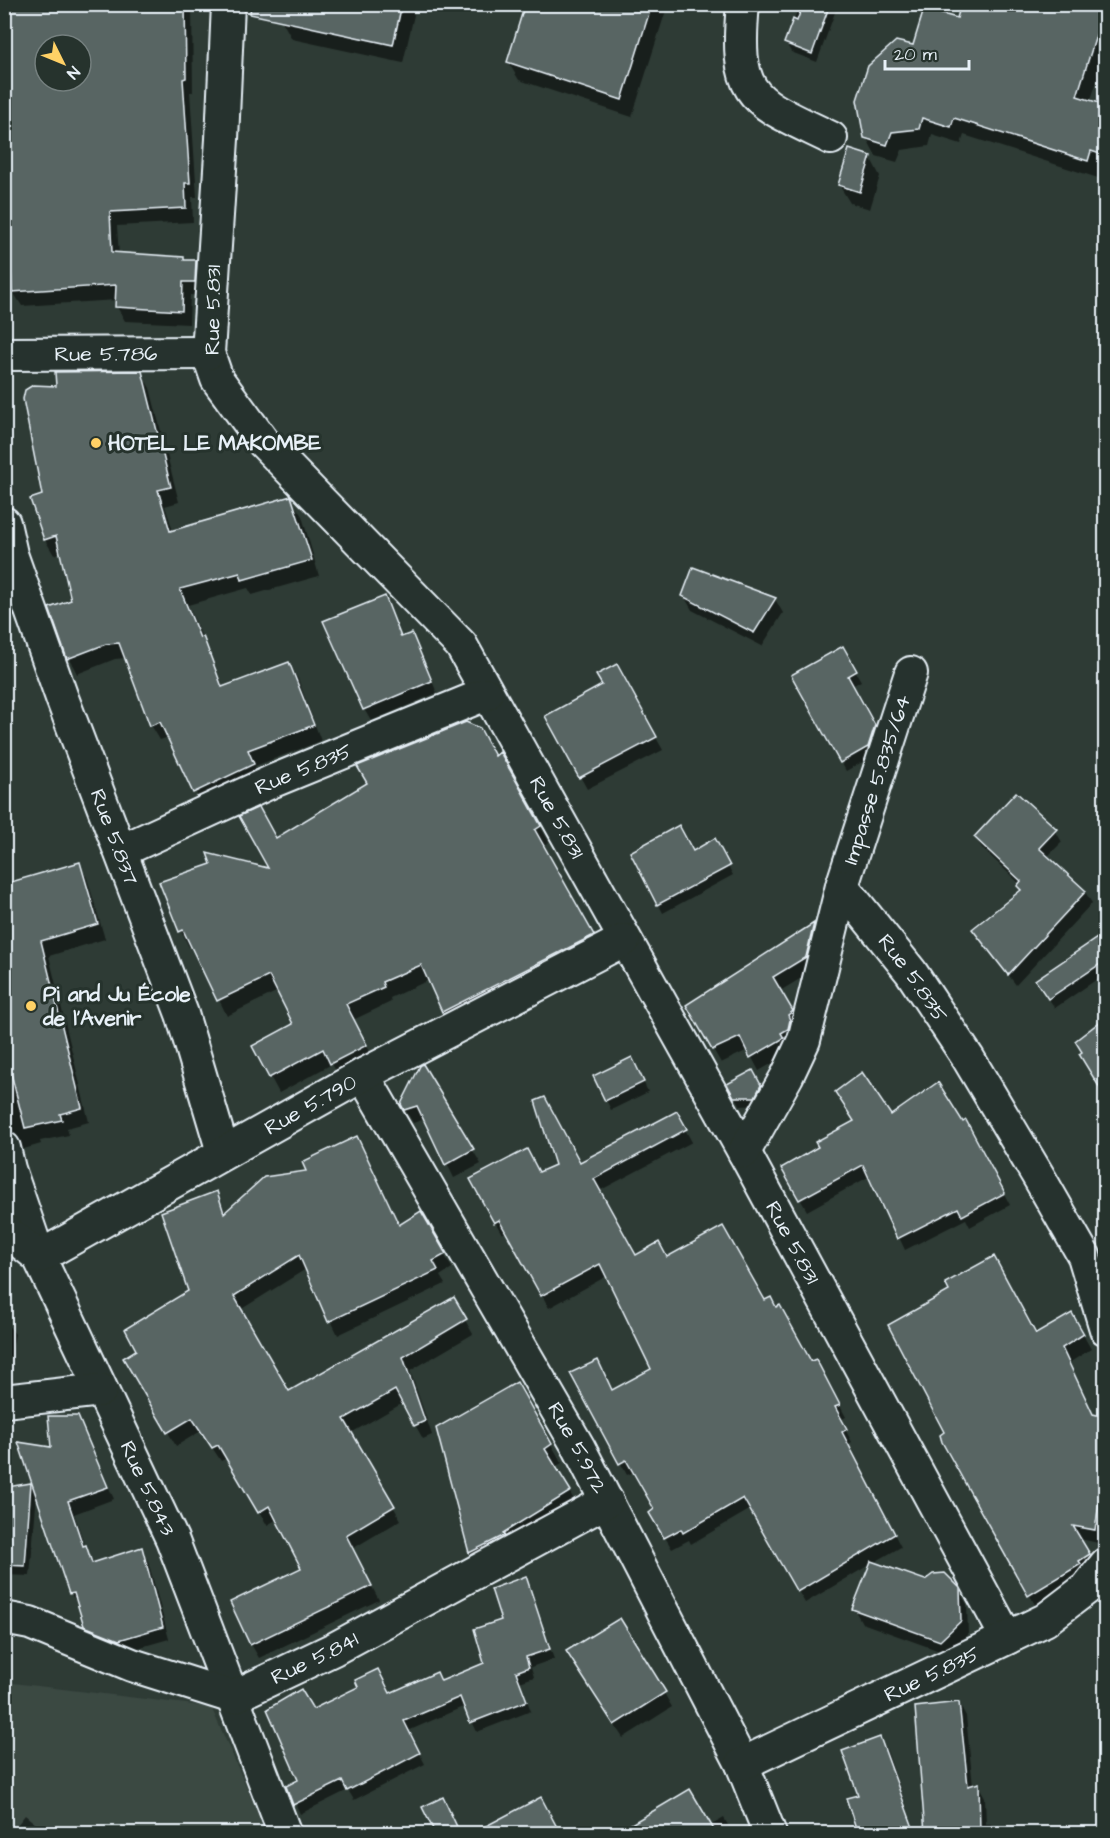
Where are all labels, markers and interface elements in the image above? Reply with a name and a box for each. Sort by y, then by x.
north arrow [33,33,93,93]
scale bar [885,33,969,71]
text: 20 m [894,42,937,67]
text: N [62,61,85,84]
street label: Rue 5.831 [198,264,228,355]
street label: Rue 5.786 [54,339,158,368]
place label: HOTEL LE MAKOMBE [108,429,322,458]
marker: HOTEL LE MAKOMBE [89,436,103,450]
street label: Impasse 5.835/64 [835,691,918,868]
street label: Rue 5.835 [250,736,356,802]
street label: Rue 5.831 [523,771,592,864]
street label: Rue 5.837 [83,785,146,889]
street label: Rue 5.835 [871,928,955,1028]
place label: Pi and Ju École de l'Avenir [42,980,191,1033]
marker: Pi and Ju École de l'Avenir [24,999,38,1013]
street label: Rue 5.790 [259,1067,362,1142]
street label: Rue 5.831 [759,1196,827,1289]
street label: Rue 5.972 [541,1396,614,1498]
street label: Rue 5.843 [113,1436,183,1541]
street label: Rue 5.841 [266,1624,364,1692]
street label: Rue 5.835 [879,1639,984,1709]

